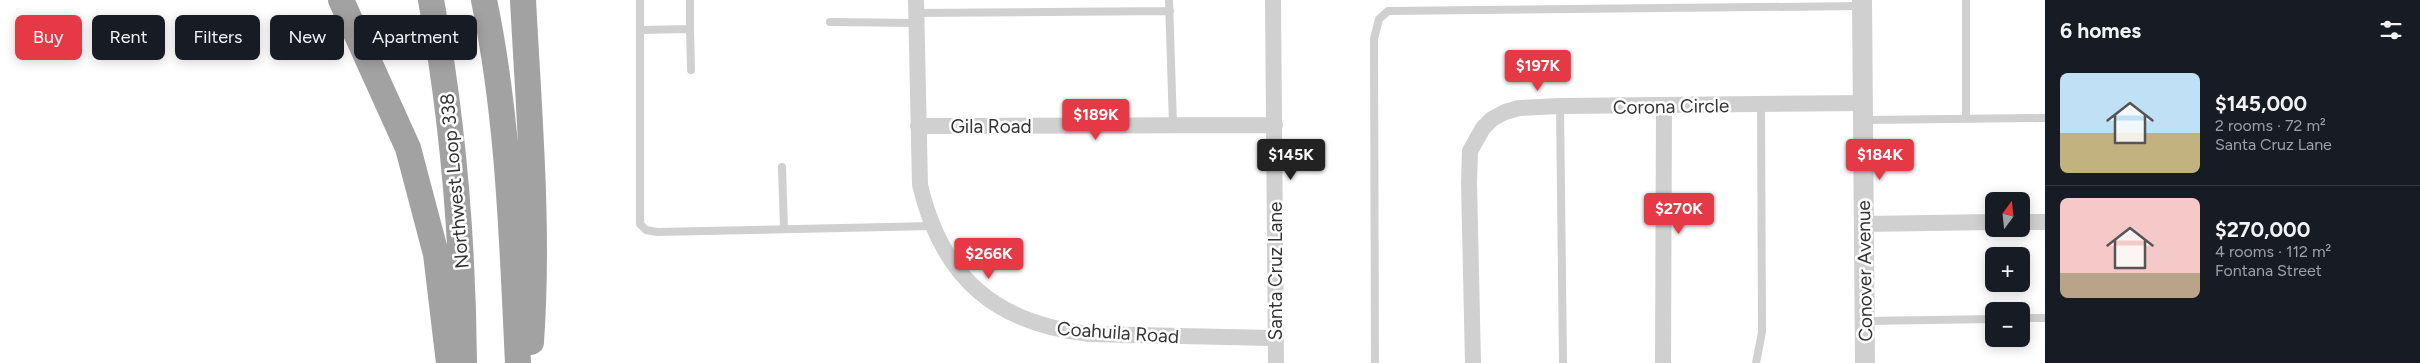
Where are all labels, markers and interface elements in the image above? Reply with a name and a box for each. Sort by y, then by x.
chip: Buy [15,15,82,60]
chip: Rent [92,15,165,60]
chip: Filters [175,15,260,60]
chip: New [270,15,344,60]
chip: Apartment [354,15,477,60]
icon: filters [2377,16,2405,44]
text: 6 homes [2060,18,2141,43]
pin: $197K [1503,49,1573,92]
text: $197K [1516,56,1560,75]
text: $145,000 [2215,91,2307,116]
street label: Northwest Loop 338 [435,92,474,269]
icon: home [2100,93,2160,153]
street label: Corona Circle [1613,94,1729,119]
pin: $189K [1061,98,1131,141]
text: $189K [1073,105,1119,124]
street label: Gila Road [950,115,1032,138]
text: 2 rooms · 72 m² [2215,116,2326,135]
text: Santa Cruz Lane [2215,135,2332,154]
pin: $145K [1256,138,1326,181]
pin: $184K [1845,138,1915,181]
text: $145K [1268,145,1314,164]
text: $184K [1857,145,1903,164]
pin: $270K [1644,192,1714,235]
north arrow [1985,192,2030,238]
map controls [1985,192,2030,347]
text: $270K [1655,199,1703,218]
street label: Conover Avenue [1852,200,1877,342]
street label: Santa Cruz Lane [1264,202,1287,340]
text: $270,000 [2215,217,2310,242]
icon: home [2100,218,2160,278]
pin: $266K [954,238,1024,280]
text: 4 rooms · 112 m² [2215,242,2331,261]
text: $266K [965,244,1013,263]
button: + [1985,247,2030,292]
text: Fontana Street [2215,261,2322,280]
button: − [1985,302,2030,347]
street label: Coahuila Road [1056,317,1180,348]

